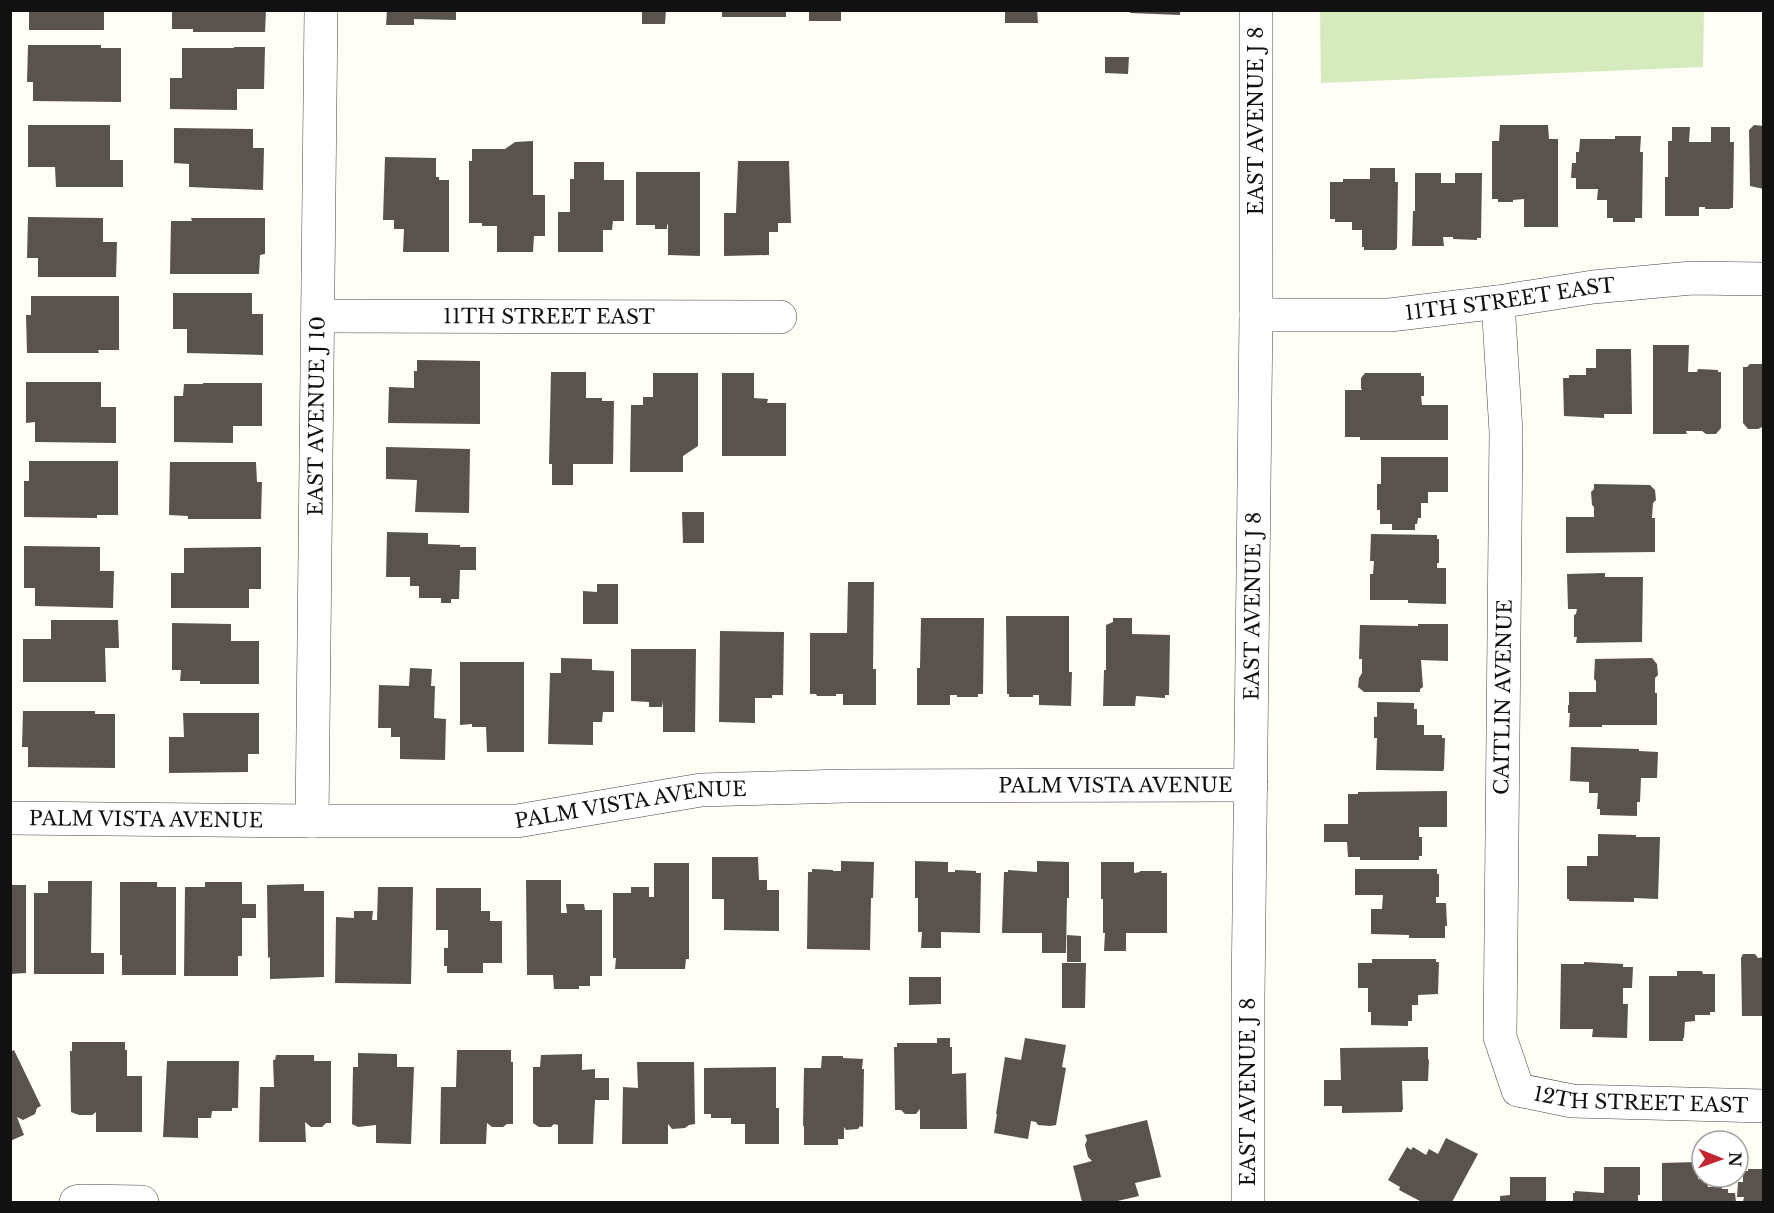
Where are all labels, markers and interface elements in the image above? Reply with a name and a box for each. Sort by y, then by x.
street label: EAST AVENUE J 8 [1244,27,1268,215]
street label: 11TH STREET EAST [1404,273,1616,325]
street label: 11TH STREET EAST [443,304,655,329]
street label: EAST AVENUE J 10 [303,316,330,516]
street label: EAST AVENUE J 8 [1239,512,1266,700]
street label: CAITLIN AVENUE [1489,599,1517,795]
street label: PALM VISTA AVENUE [998,773,1232,798]
street label: PALM VISTA AVENUE [513,777,747,833]
street label: PALM VISTA AVENUE [29,806,263,833]
street label: EAST AVENUE J 8 [1236,998,1260,1186]
street label: 12TH STREET EAST [1531,1081,1749,1118]
north arrow [1690,1129,1750,1189]
text: N [1725,1152,1745,1167]

